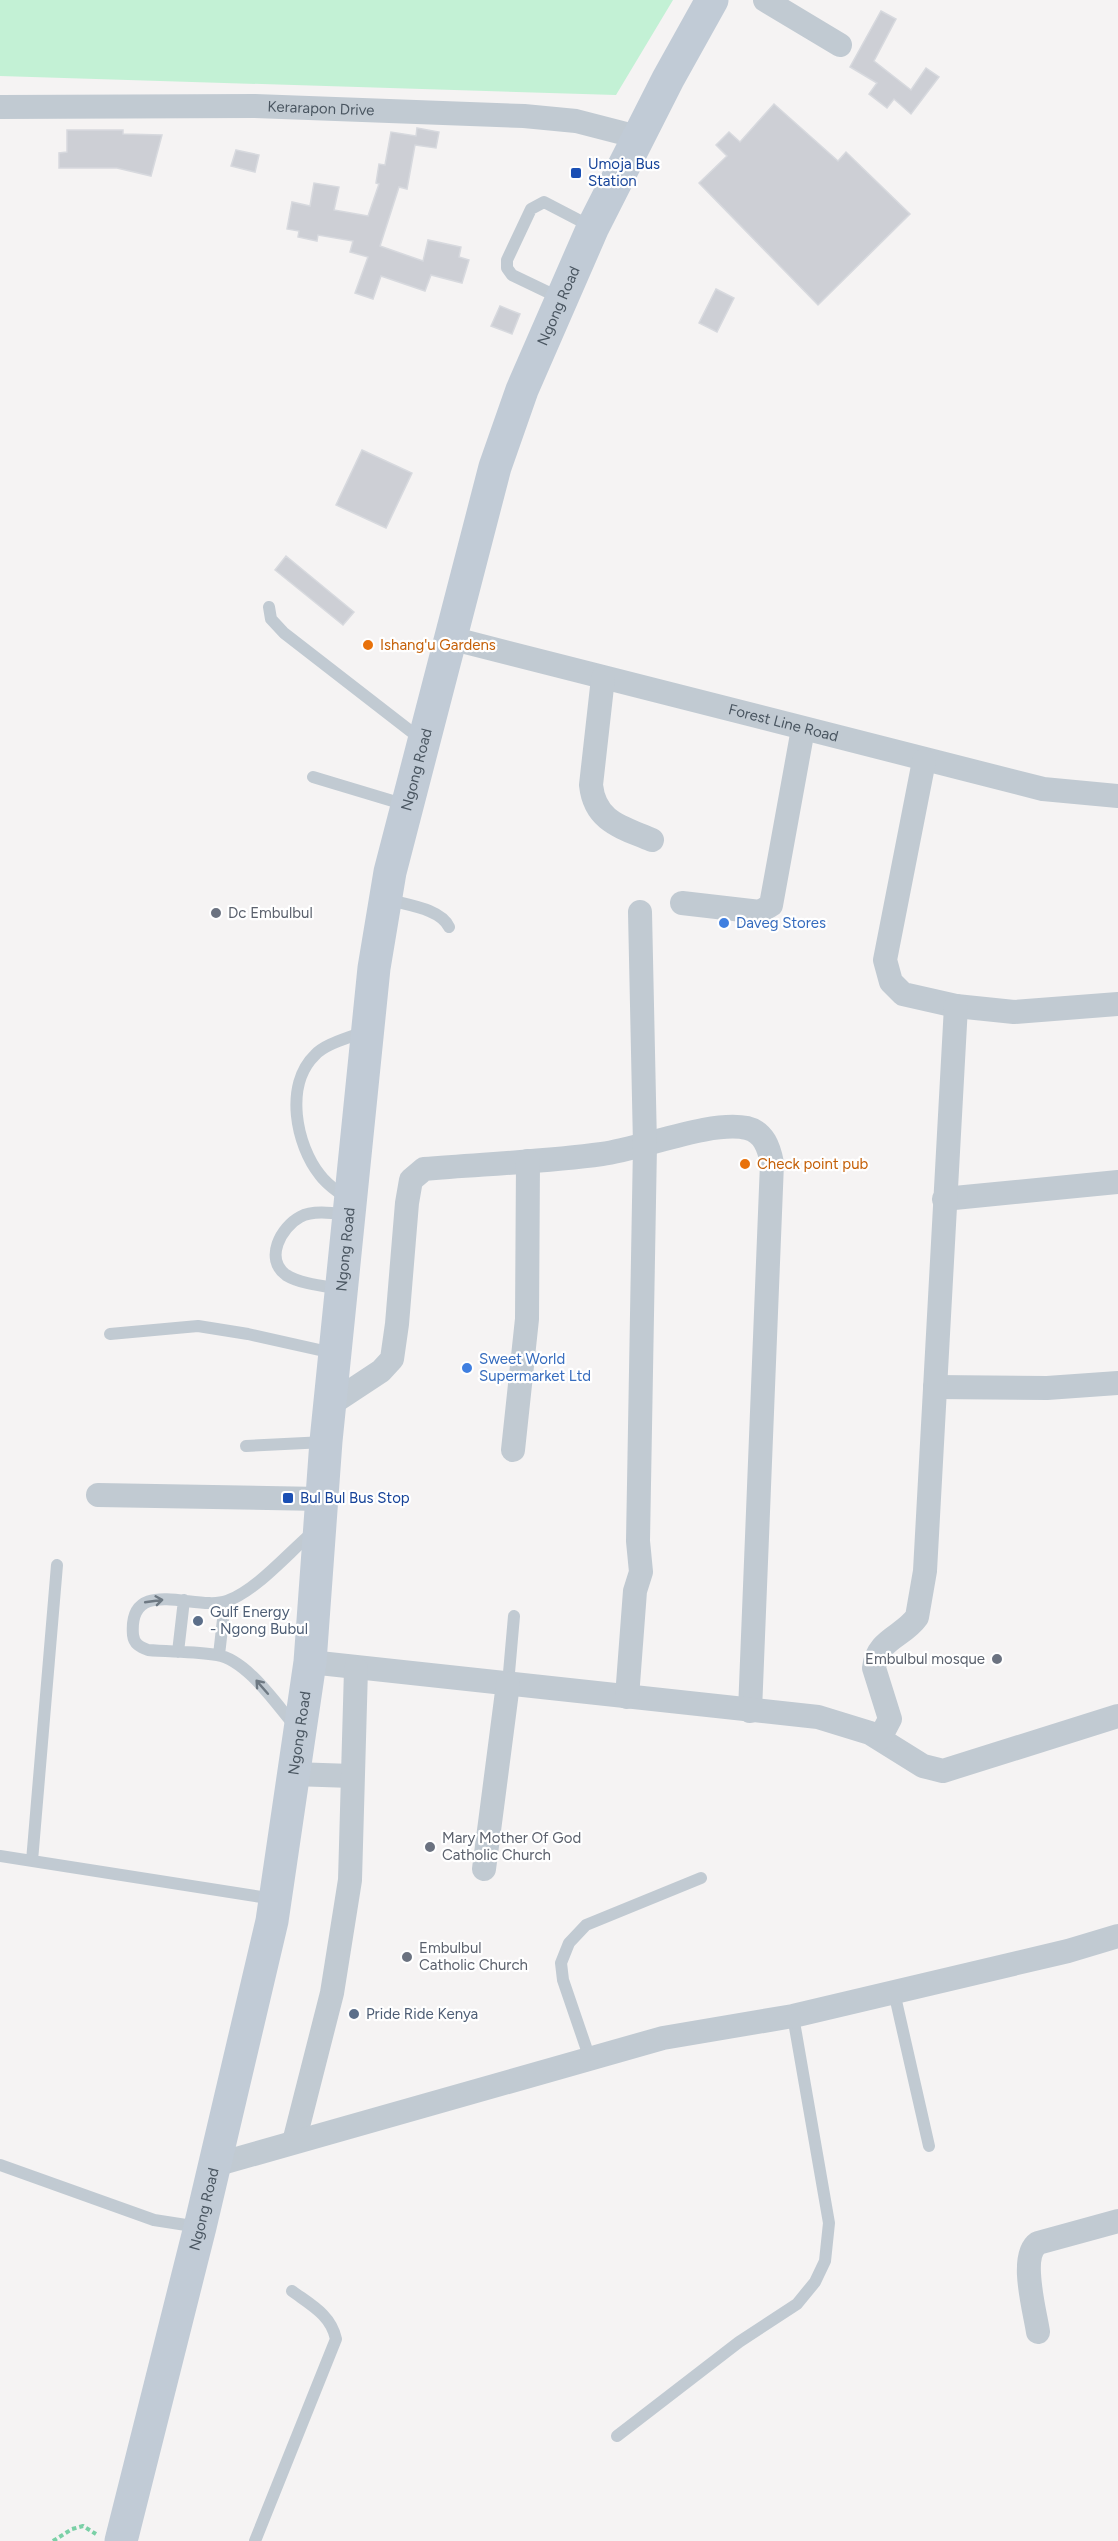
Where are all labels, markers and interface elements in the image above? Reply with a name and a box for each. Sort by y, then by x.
street label: Kerarapon Drive [267,97,375,119]
place label: Umoja Bus Station [588,155,660,190]
marker: Umoja Bus Station [569,166,583,180]
street label: Ngong Road [534,263,584,348]
place label: Ishang'u Gardens [380,636,496,654]
marker: Ishang'u Gardens [361,638,375,652]
street label: Forest Line Road [727,700,840,745]
street label: Ngong Road [397,726,436,813]
place label: Dc Embulbul [228,904,313,922]
marker: Dc Embulbul [209,906,223,920]
place label: Daveg Stores [736,914,826,932]
marker: Daveg Stores [717,916,731,930]
place label: Check point pub [757,1155,868,1173]
marker: Check point pub [738,1157,752,1171]
street label: Ngong Road [332,1206,359,1292]
place label: Sweet World Supermarket Ltd [479,1350,591,1385]
marker: Sweet World Supermarket Ltd [460,1361,474,1375]
place label: Bul Bul Bus Stop [300,1489,410,1507]
marker: Bul Bul Bus Stop [281,1491,295,1505]
one-way arrow [144,1596,164,1607]
place label: Gulf Energy - Ngong Bubul [210,1603,308,1638]
marker: Gulf Energy - Ngong Bubul [191,1614,205,1628]
place label: Embulbul mosque [865,1650,985,1668]
marker: Embulbul mosque [990,1652,1004,1666]
one-way arrow [255,1680,269,1695]
street label: Ngong Road [285,1690,315,1776]
place label: Mary Mother Of God Catholic Church [442,1829,581,1864]
marker: Mary Mother Of God Catholic Church [423,1840,437,1854]
place label: Embulbul Catholic Church [419,1939,528,1974]
marker: Embulbul Catholic Church [400,1950,414,1964]
place label: Pride Ride Kenya [366,2005,478,2023]
marker: Pride Ride Kenya [347,2007,361,2021]
street label: Ngong Road [185,2166,223,2253]

